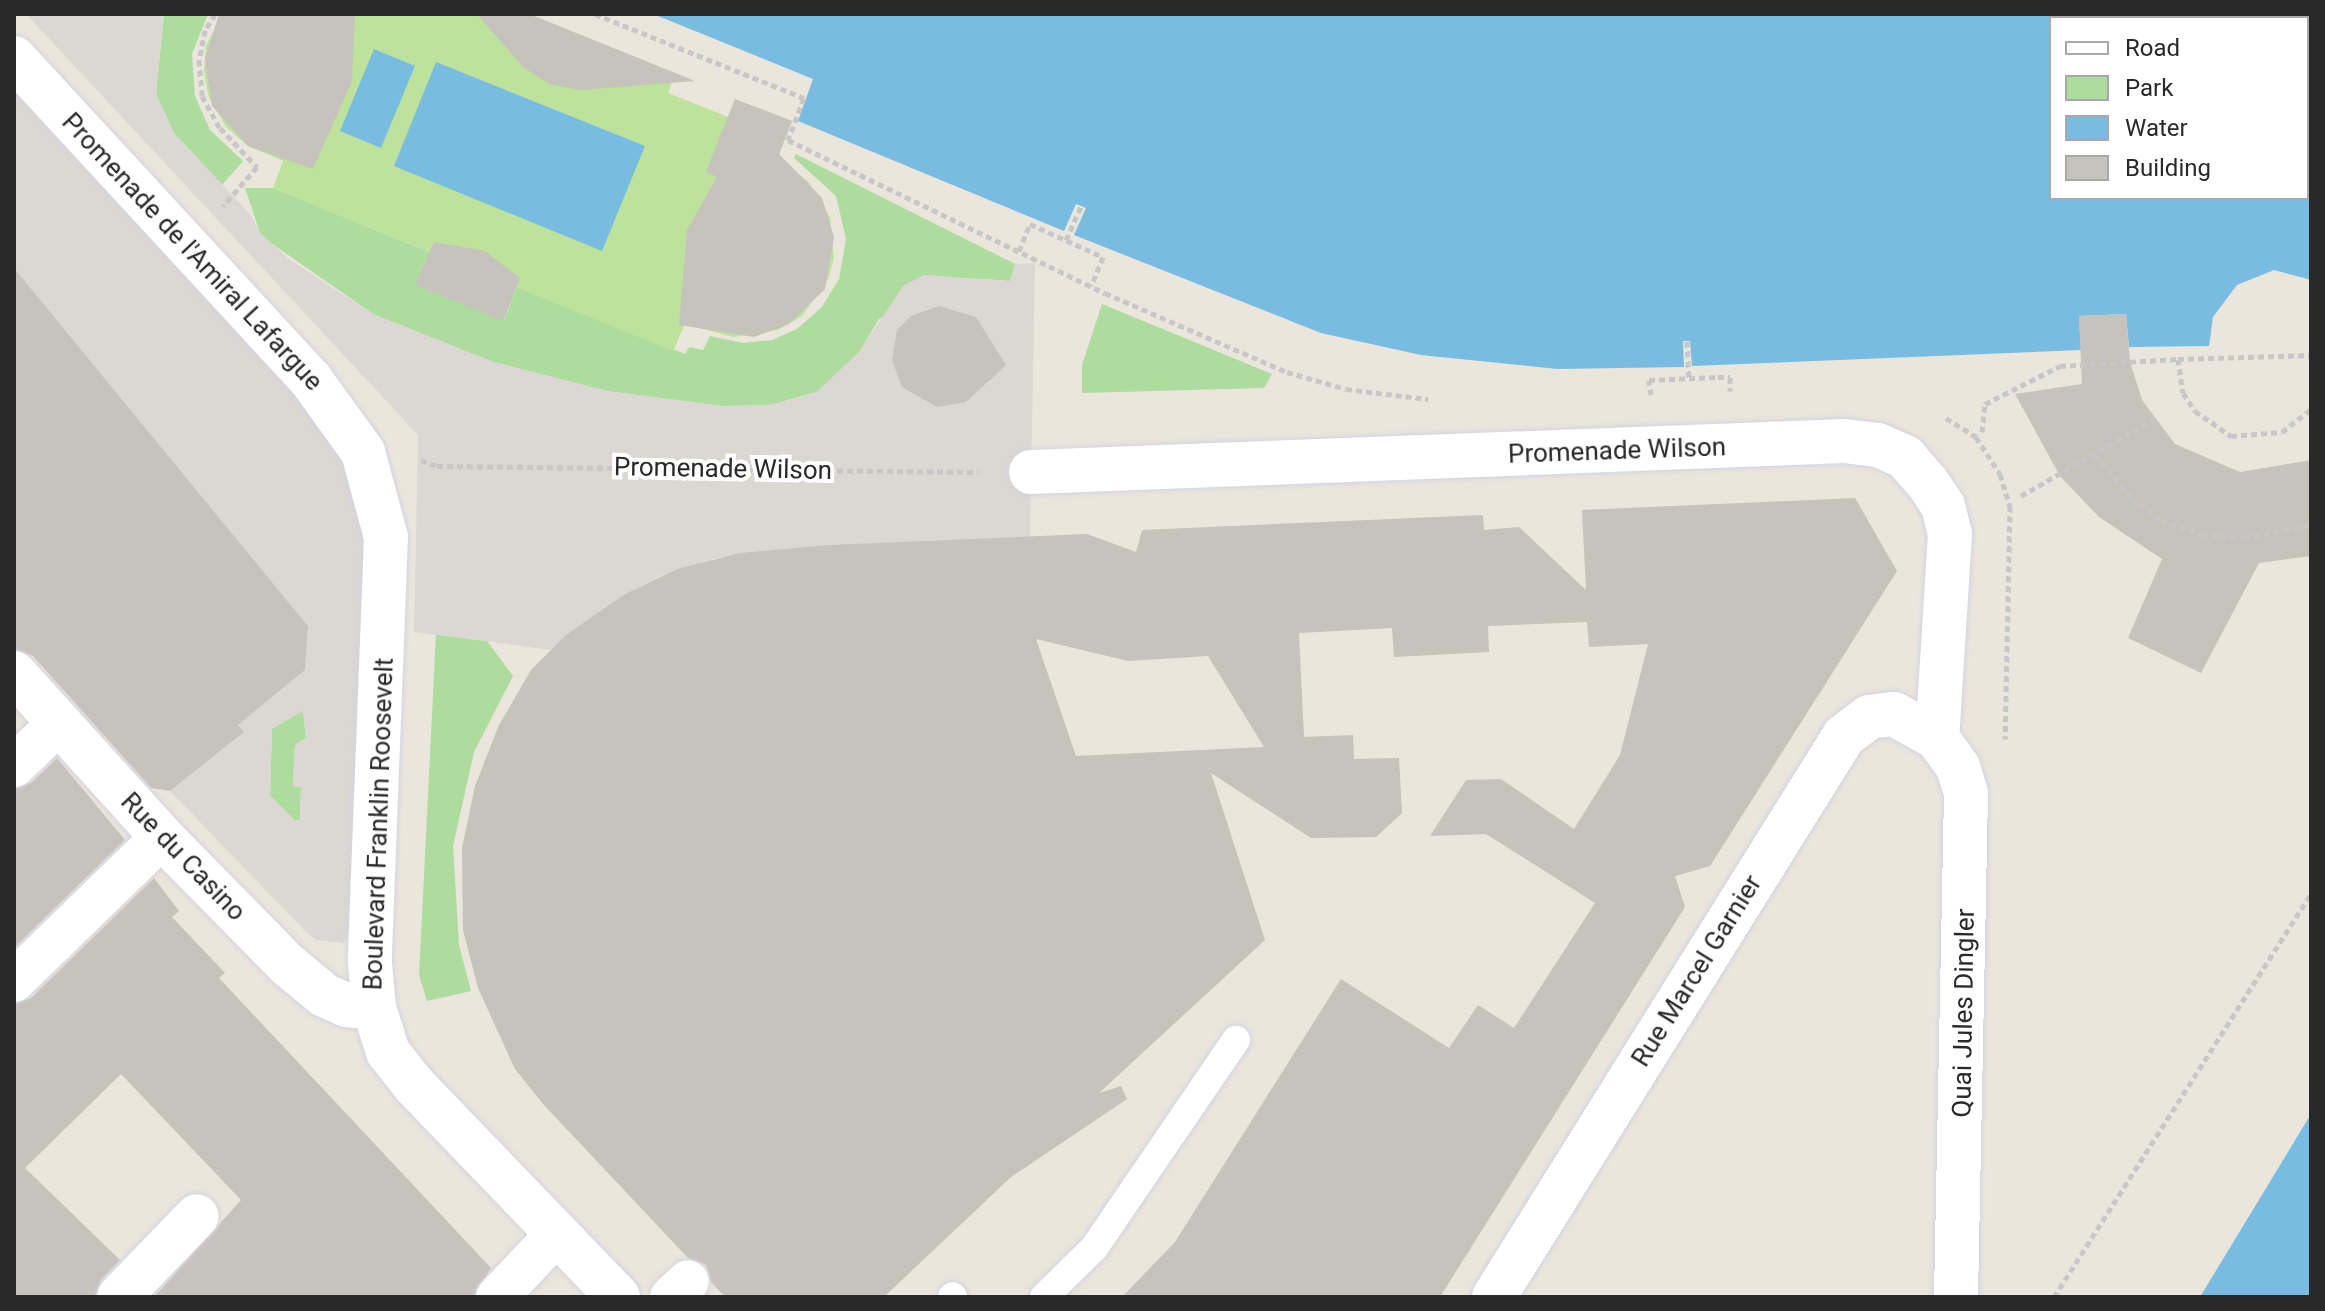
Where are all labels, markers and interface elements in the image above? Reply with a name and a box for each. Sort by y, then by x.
legend [2049,16,2309,200]
text: Road [2125,34,2180,62]
text: Park [2125,74,2173,102]
street label: Promenade de l'Amiral Lafargue [55,107,329,397]
text: Water [2125,114,2188,142]
text: Building [2125,154,2211,182]
street label: Promenade Wilson [1507,432,1727,470]
street label: Promenade Wilson [614,451,832,487]
street label: Boulevard Franklin Roosevelt [358,657,400,991]
street label: Rue du Casino [114,786,252,928]
street label: Rue Marcel Garnier [1625,869,1769,1073]
street label: Quai Jules Dingler [1947,908,1981,1118]

